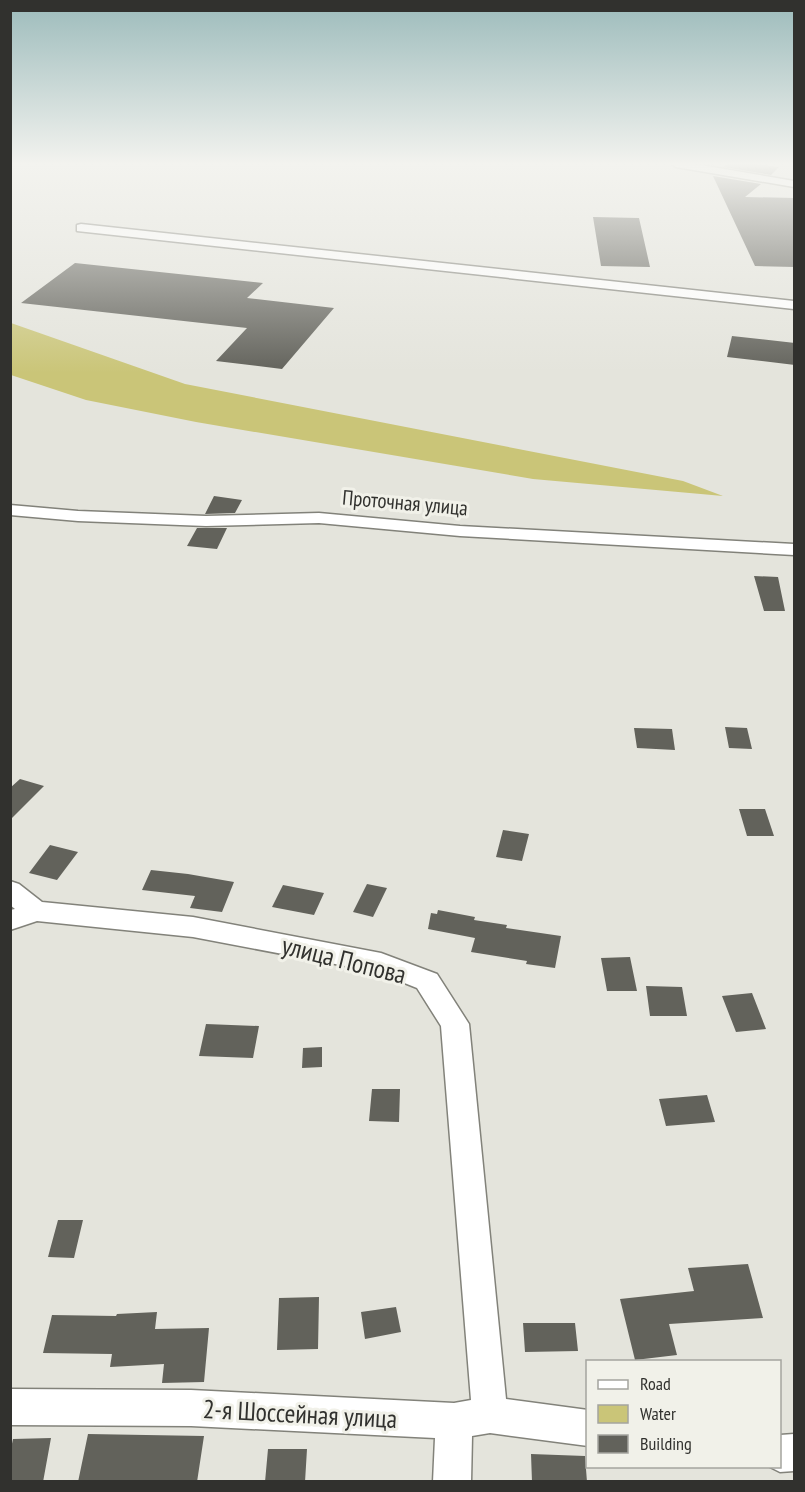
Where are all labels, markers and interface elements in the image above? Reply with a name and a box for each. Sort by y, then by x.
street label: Проточная улица [341,484,469,521]
street label: улица Попова [278,928,410,991]
legend [586,1360,781,1468]
text: Road [640,1372,671,1395]
street label: 2-я Шоссейная улица [202,1392,398,1435]
text: Water [640,1402,676,1425]
text: Building [640,1432,692,1455]

